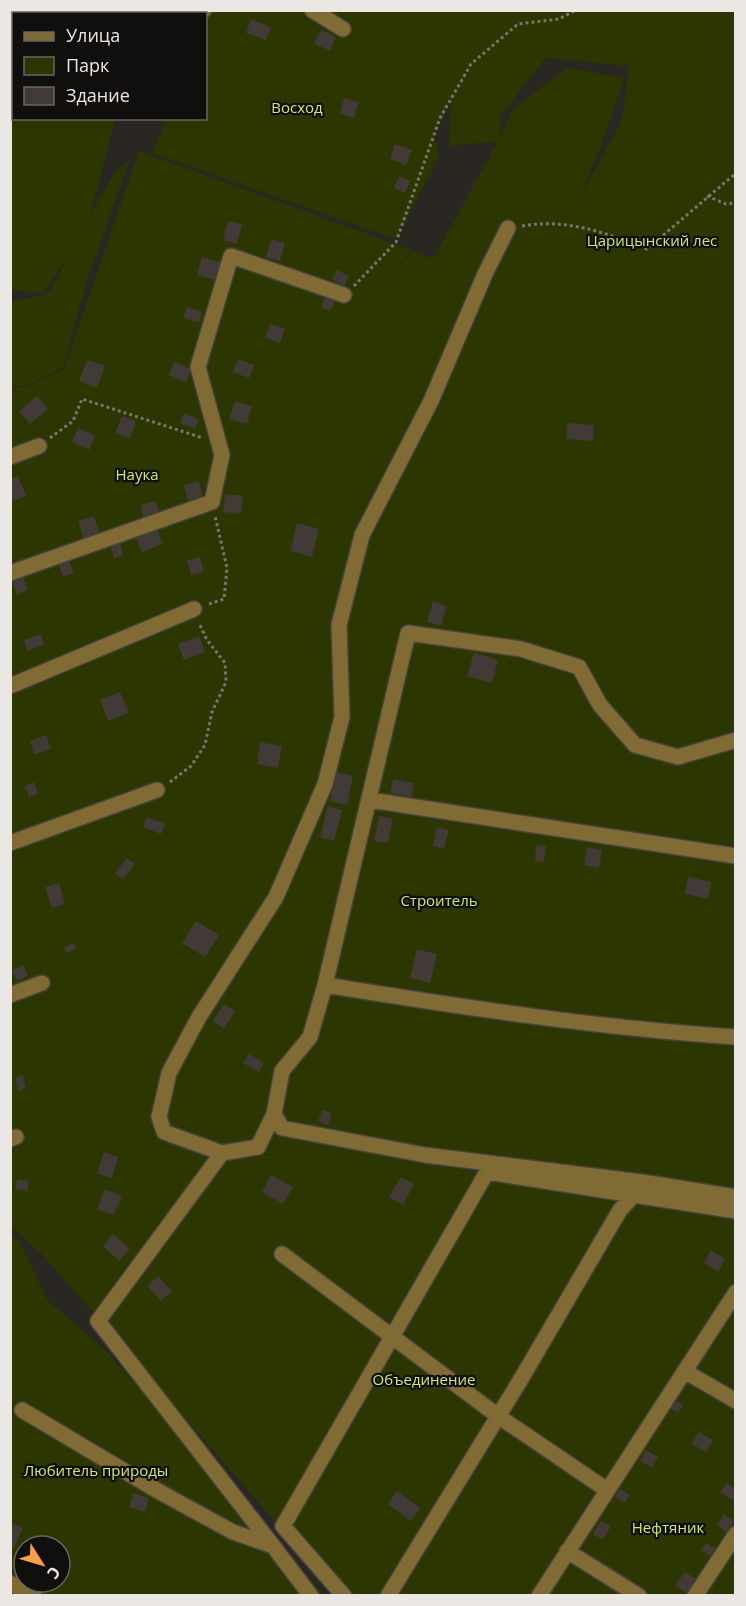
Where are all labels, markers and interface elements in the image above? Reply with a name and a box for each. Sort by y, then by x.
legend [12,12,207,120]
text: Улица [66,23,120,47]
text: Парк [66,53,110,77]
text: Здание [66,83,130,107]
park label: Восход [271,97,323,117]
park label: Царицынский лес [587,230,717,250]
park label: Наука [116,464,159,484]
park label: Строитель [400,890,478,910]
park label: Объединение [373,1369,475,1389]
park label: Любитель природы [24,1460,168,1480]
park label: Нефтяник [632,1517,704,1537]
north arrow [12,1534,72,1594]
text: С [42,1562,66,1584]

